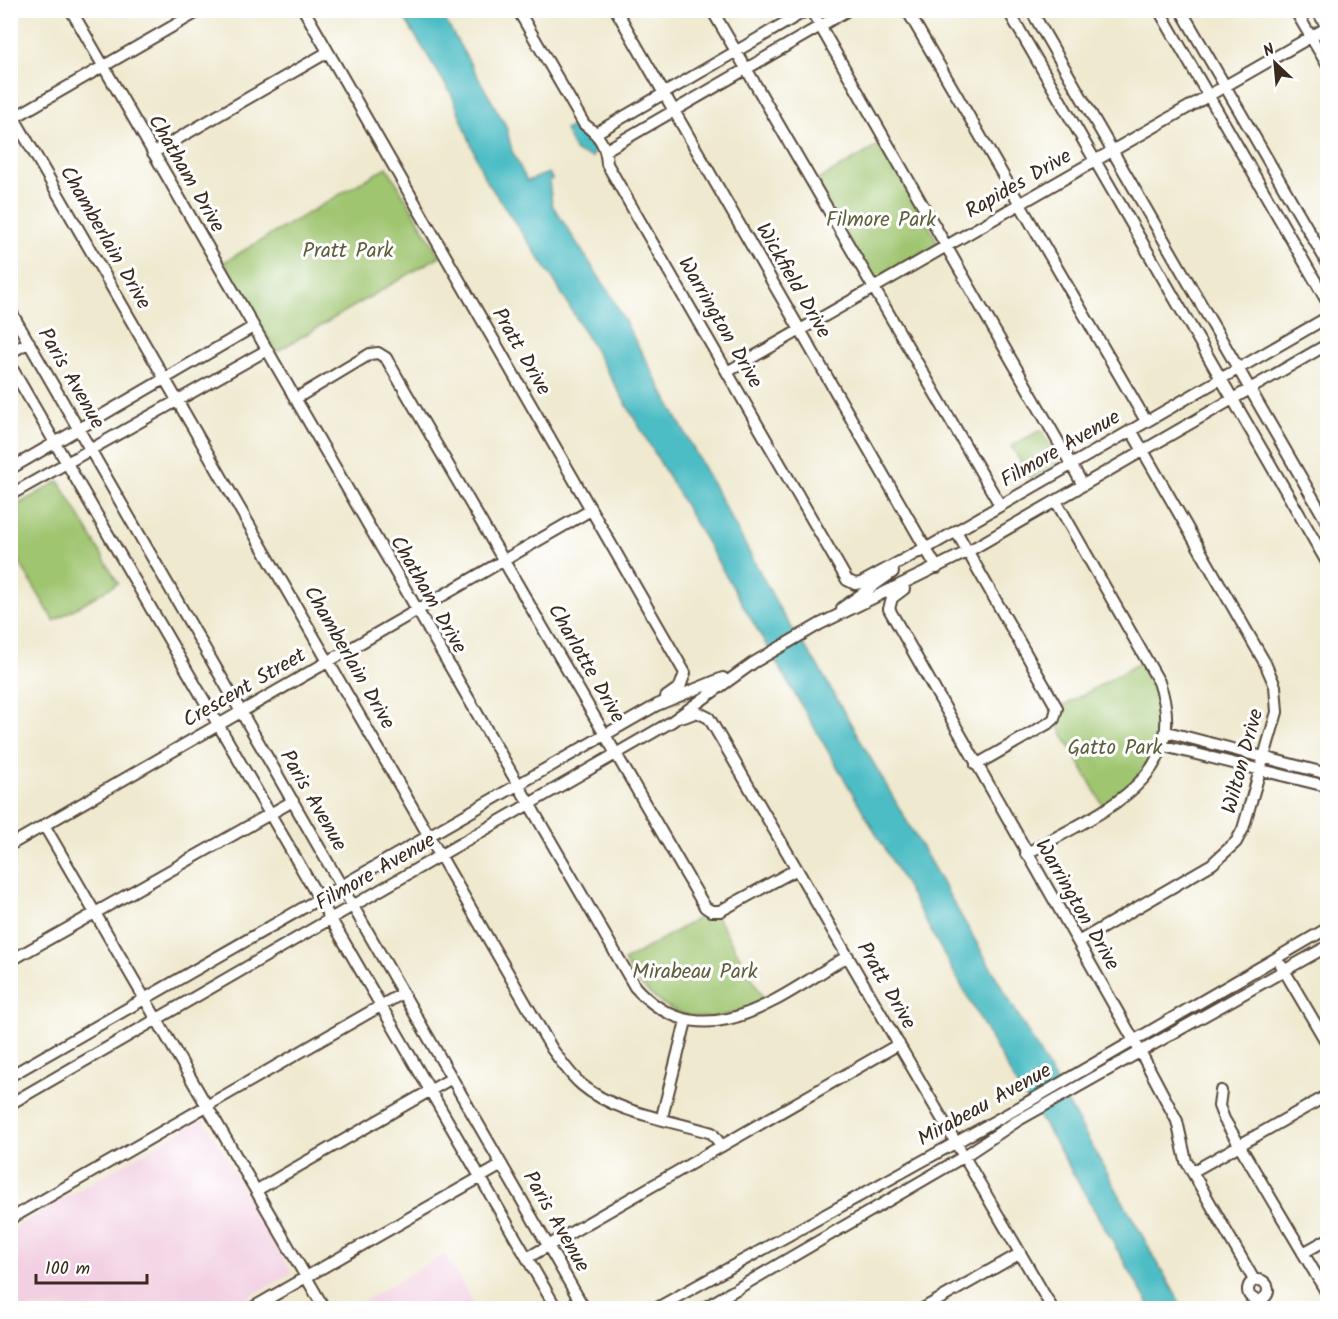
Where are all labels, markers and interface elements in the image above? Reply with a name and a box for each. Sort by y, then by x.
north arrow [1245,33,1305,93]
text: N [1259,37,1279,64]
street label: Chatham Drive [138,108,233,240]
street label: Rapides Drive [959,140,1079,228]
street label: Chamberlain Drive [50,160,160,316]
park label: Filmore Park [826,204,936,237]
street label: Wickfield Drive [746,217,840,345]
park label: Pratt Park [303,235,394,268]
street label: Warrington Drive [669,251,771,395]
street label: Pratt Drive [482,302,559,402]
street label: Paris Avenue [28,322,113,436]
street label: Filmore Avenue [994,401,1127,497]
street label: Chatham Drive [380,529,475,661]
street label: Chamberlain Drive [294,580,404,736]
street label: Charlotte Drive [538,598,634,730]
street label: Crescent Street [177,639,313,737]
street label: Wilton Drive [1214,705,1273,818]
park label: Gatto Park [1068,732,1163,765]
street label: Paris Avenue [270,744,355,858]
street label: Filmore Avenue [309,824,442,920]
street label: Warrington Drive [1026,833,1128,977]
street label: Pratt Drive [847,936,924,1036]
park label: Mirabeau Park [632,956,758,989]
street label: Mirabeau Avenue [912,1054,1058,1156]
street label: Paris Avenue [513,1165,598,1279]
scale bar [36,1247,147,1285]
text: 100 m [45,1255,90,1284]

